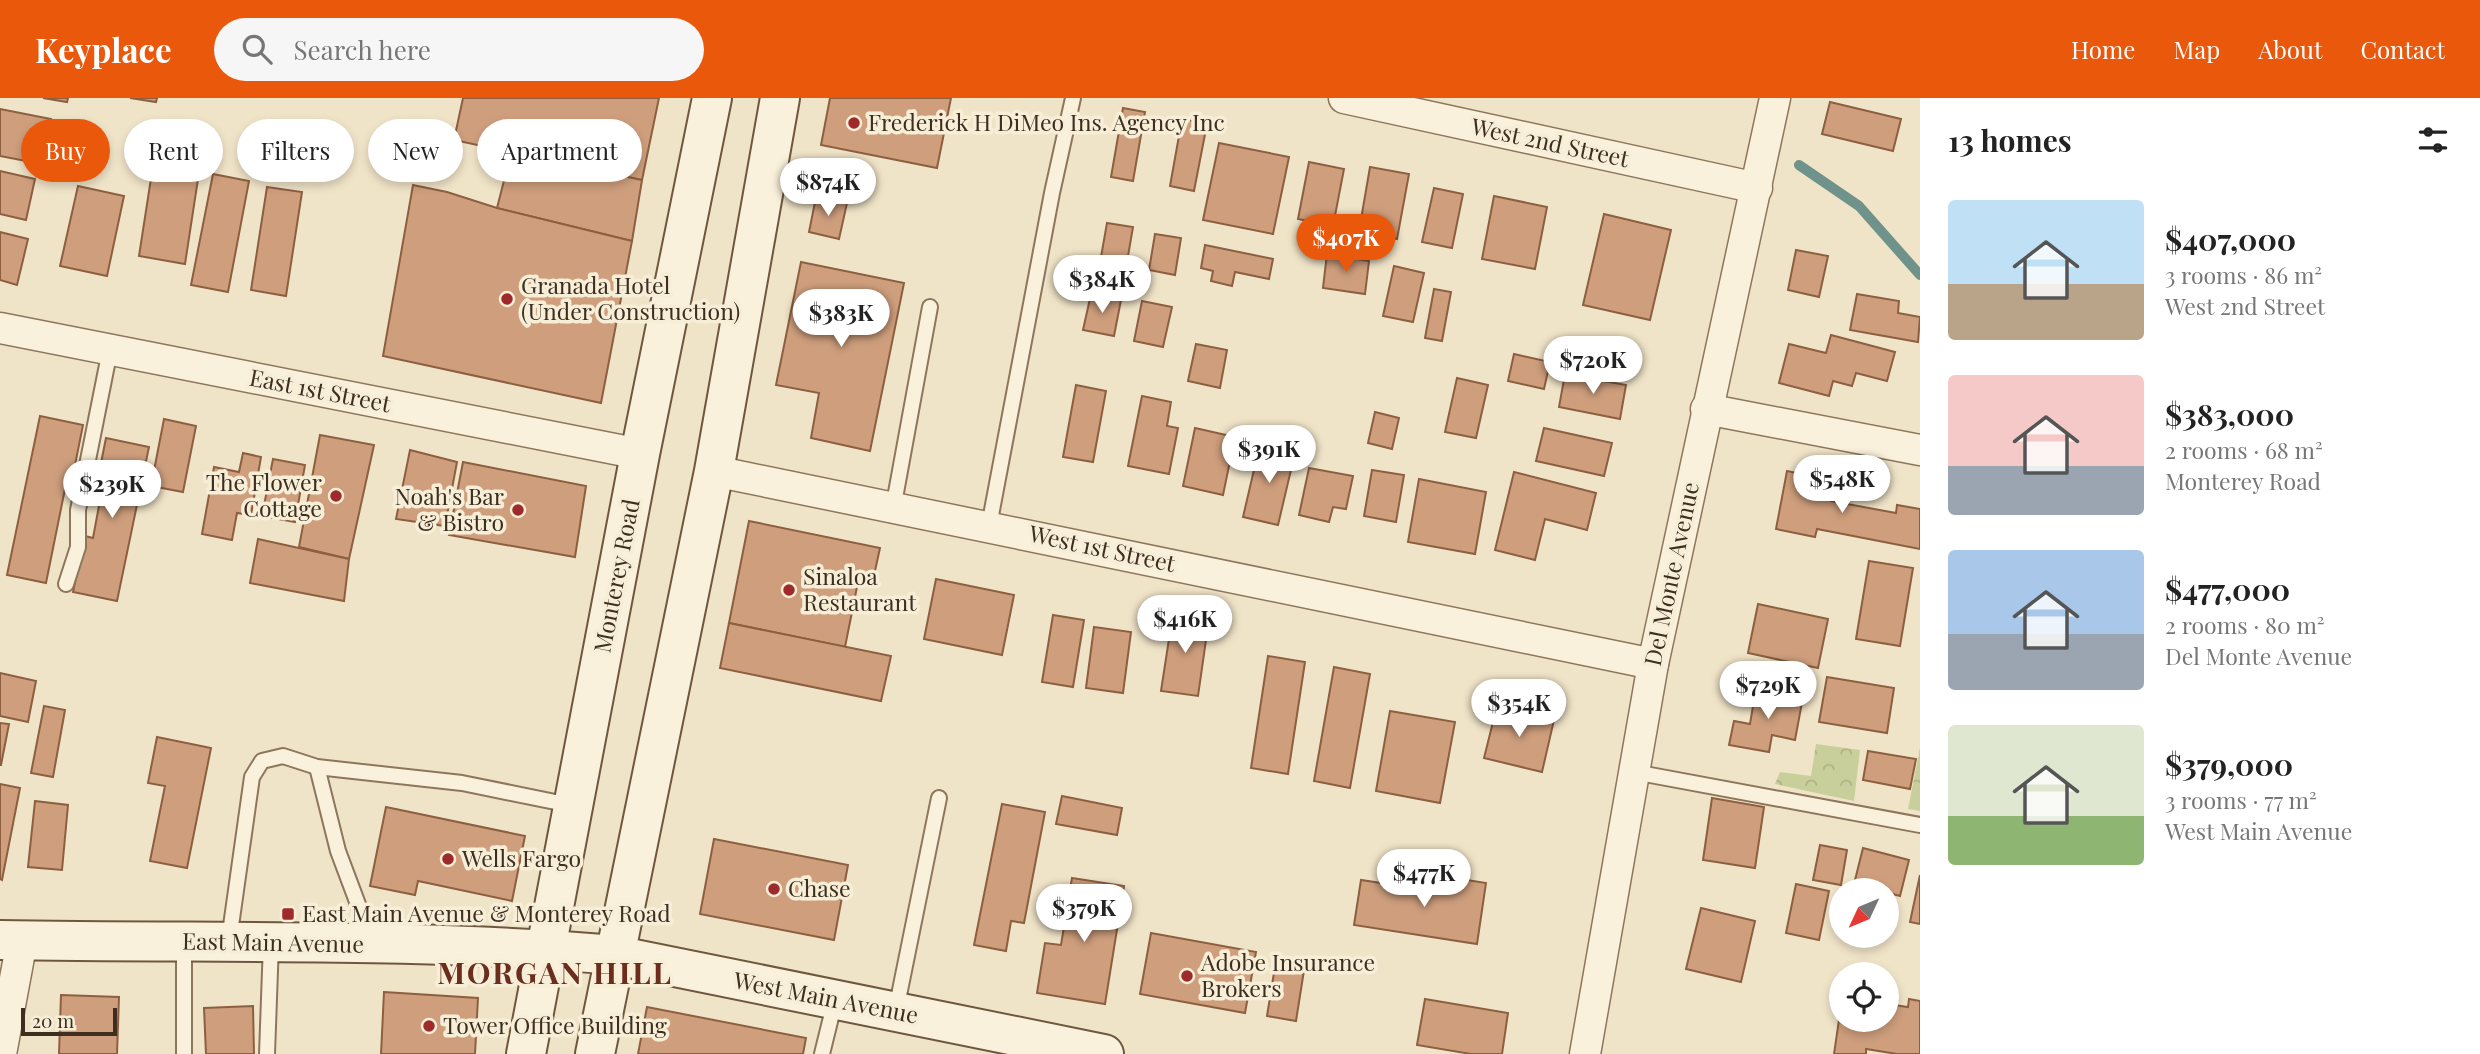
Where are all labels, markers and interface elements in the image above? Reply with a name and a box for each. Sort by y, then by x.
search box [214,18,704,81]
text: Keyplace [35,27,172,71]
icon: search [238,30,276,68]
text: Search here [294,32,431,67]
text: Home [2071,33,2135,65]
text: Map [2173,33,2220,65]
text: About [2258,33,2322,65]
text: Contact [2360,33,2445,65]
place label: Frederick H DiMeo Ins. Agency Inc [868,106,1225,137]
street label: West 2nd Street [1468,110,1633,174]
marker: Frederick H DiMeo Ins. Agency Inc [846,115,862,131]
chip: Buy [21,119,110,182]
chip: Rent [124,119,223,182]
chip: Filters [237,119,354,182]
chip: New [368,119,463,182]
chip: Apartment [477,119,642,182]
text: 13 homes [1948,120,2072,160]
icon: filters [2414,121,2452,159]
pin: $874K [779,158,877,218]
text: $874K [796,165,860,196]
pin: $407K [1297,214,1395,274]
text: $407,000 [2165,219,2296,259]
text: $407K [1312,221,1380,252]
icon: home [2004,228,2088,312]
pin: $384K [1053,256,1151,315]
text: 3 rooms · 86 m² [2165,259,2322,290]
text: $384K [1069,262,1135,293]
place label: Granada Hotel (Under Construction) [521,269,740,326]
pin: $383K [792,289,890,349]
text: West 2nd Street [2165,290,2325,321]
marker: Granada Hotel (Under Construction) [499,291,515,307]
text: $383K [809,296,873,327]
pin: $720K [1544,336,1642,396]
text: $720K [1560,343,1626,374]
street label: East 1st Street [247,361,394,419]
text: $383,000 [2165,394,2294,434]
icon: home [2004,403,2088,487]
pin: $391K [1220,426,1318,485]
text: $391K [1238,432,1300,463]
text: 2 rooms · 68 m² [2165,434,2323,465]
pin: $548K [1793,456,1891,515]
pin: $239K [63,460,161,520]
text: $548K [1809,462,1875,493]
text: Monterey Road [2165,465,2321,496]
place label: The Flower Cottage [206,466,322,523]
text: $239K [79,467,145,498]
street label: Del Monte Avenue [1636,479,1705,668]
place label: Noah's Bar & Bistro [395,480,504,537]
marker: The Flower Cottage [328,488,344,504]
street label: Monterey Road [585,496,646,655]
marker: Noah's Bar & Bistro [510,502,526,518]
street label: West 1st Street [1025,517,1179,578]
place label: Sinaloa Restaurant [803,560,917,617]
text: $477,000 [2165,569,2290,609]
icon: home [2004,578,2088,662]
marker: Sinaloa Restaurant [781,582,797,598]
pin: $416K [1136,596,1234,655]
text: $416K [1153,602,1217,633]
text: 2 rooms · 80 m² [2165,609,2325,640]
text: Del Monte Avenue [2165,640,2352,671]
pin: $729K [1719,662,1817,721]
text: $729K [1736,668,1800,699]
pin: $354K [1470,680,1568,739]
text: $354K [1487,686,1551,717]
text: $379,000 [2165,744,2293,784]
icon: home [2004,753,2088,837]
text: 3 rooms · 77 m² [2165,784,2317,815]
text: West Main Avenue [2165,815,2352,846]
place label: Wells Fargo [461,842,581,873]
pin: $477K [1375,850,1473,909]
marker: Wells Fargo [440,851,456,867]
text: $477K [1393,856,1455,887]
place label: Chase [788,872,851,903]
north arrow [1829,878,1899,948]
map controls [1829,878,1899,1032]
marker: Chase [766,881,782,897]
pin: $379K [1035,884,1133,944]
text: $379K [1052,891,1116,922]
place label: East Main Avenue & Monterey Road [302,897,671,928]
marker: East Main Avenue & Monterey Road [280,906,296,922]
street label: East Main Avenue [182,924,364,959]
place label: Adobe Insurance Brokers [1200,946,1375,1003]
district label: MORGAN HILL [437,952,673,992]
button: locate [1829,962,1899,1032]
street label: West Main Avenue [730,963,921,1030]
marker: Adobe Insurance Brokers [1179,968,1195,984]
scale bar [21,1005,117,1037]
text: 20 m [32,1007,74,1033]
place label: Tower Office Building [443,1009,667,1040]
marker: Tower Office Building [421,1018,437,1034]

